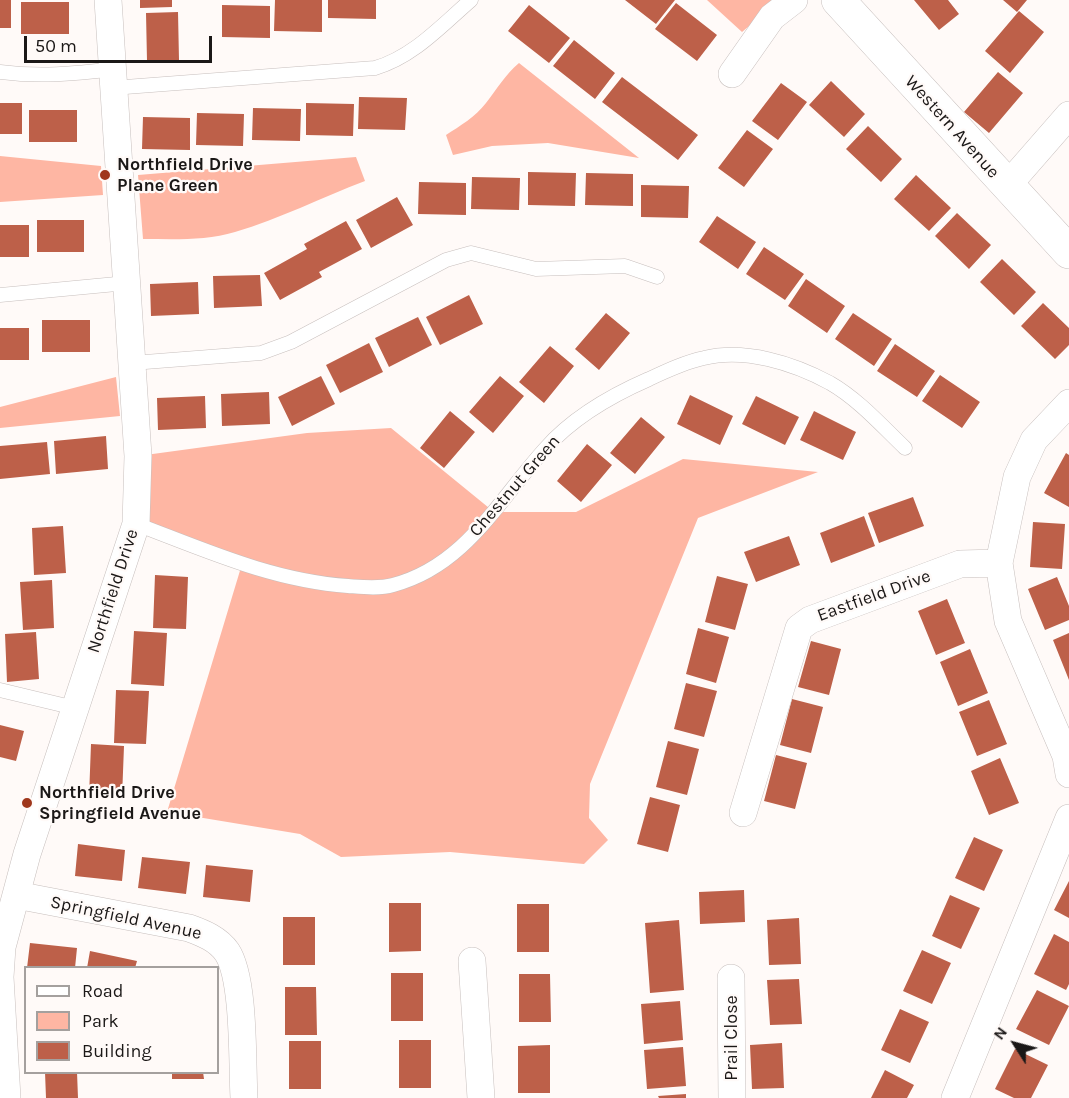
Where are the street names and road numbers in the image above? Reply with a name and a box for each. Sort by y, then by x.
street label: Western Avenue [900,71,1004,183]
street label: Chestnut Green [465,431,565,541]
street label: Northfield Drive [83,526,143,656]
street label: Eastfield Drive [814,565,934,627]
street label: Springfield Avenue [48,891,204,945]
street label: Prail Close [721,995,743,1081]

